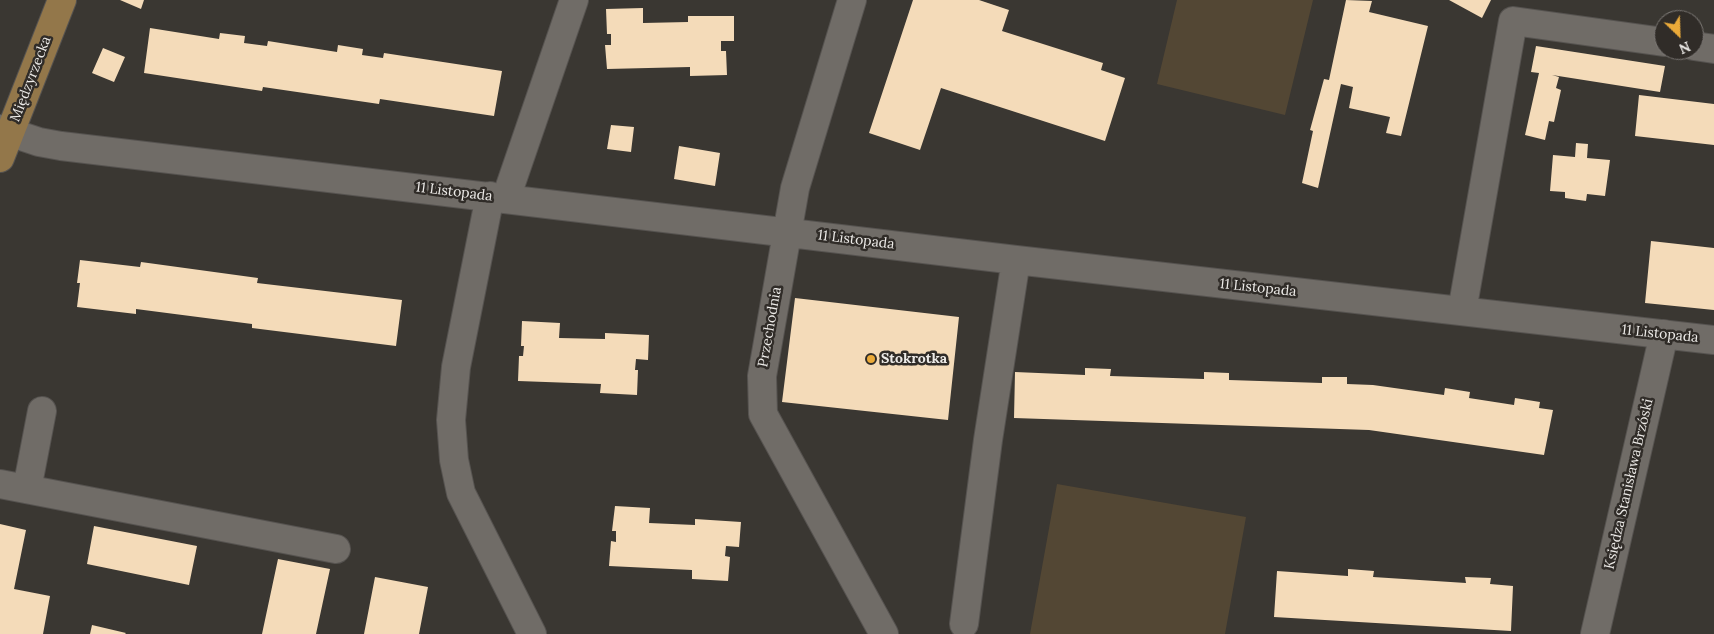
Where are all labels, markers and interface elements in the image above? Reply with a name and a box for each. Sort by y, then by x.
north arrow [1654,10,1704,60]
street label: Międzyrzecka [7,34,55,124]
text: N [1676,37,1693,58]
street label: 11 Listopada [415,179,493,205]
street label: 11 Listopada [817,227,895,253]
street label: 11 Listopada [1219,276,1297,300]
street label: Przechodnia [755,286,785,368]
street label: 11 Listopada [1621,322,1699,346]
place label: Stokrotka [881,351,947,367]
marker: Stokrotka [865,353,877,365]
street label: Księdza Stanisława Brzóski [1601,397,1657,571]

